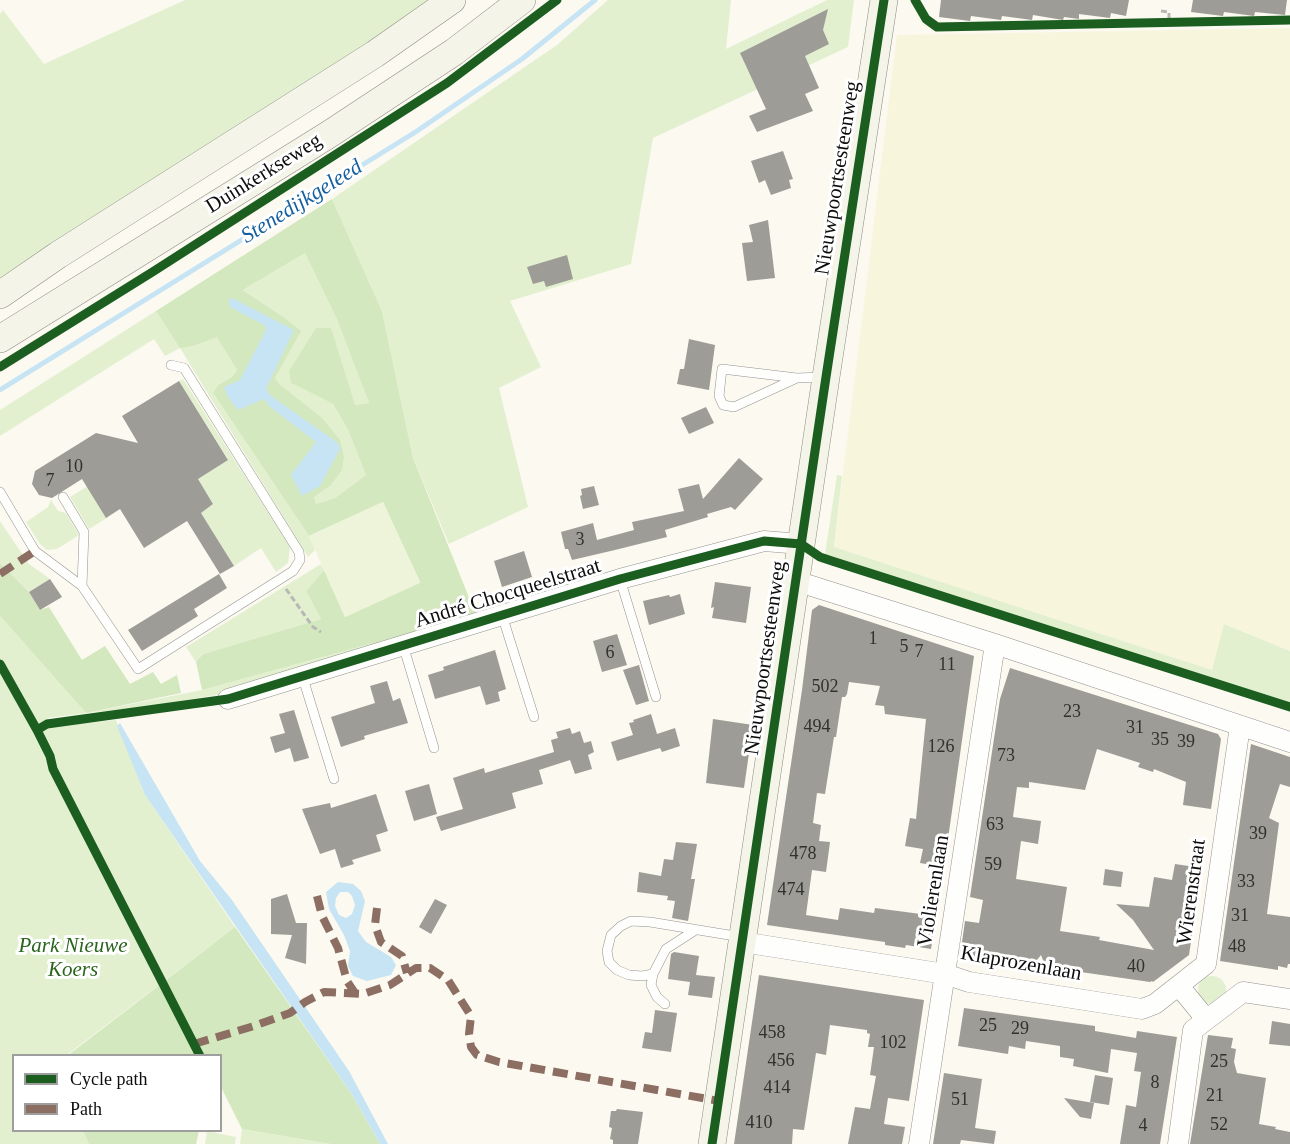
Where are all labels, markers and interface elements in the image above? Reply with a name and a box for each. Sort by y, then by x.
street label: Nieuwpoortsesteenweg [810,79,866,277]
street label: Duinkerkseweg [201,128,327,220]
water label: Stenedijkgeleed [236,154,368,250]
house number: 10 [65,456,83,478]
house number: 7 [46,470,54,492]
house number: 3 [576,529,584,551]
street label: André Chocqueelstraat [412,554,604,634]
street label: Nieuwpoortsesteenweg [740,559,792,757]
house number: 1 [868,628,878,650]
house number: 5 [900,636,908,658]
house number: 7 [914,641,924,663]
house number: 6 [606,642,614,664]
house number: 11 [938,654,956,676]
house number: 502 [812,676,838,698]
house number: 23 [1063,701,1081,723]
house number: 494 [804,716,830,738]
house number: 31 [1126,717,1144,739]
house number: 35 [1151,729,1169,751]
house number: 39 [1177,731,1195,753]
house number: 126 [928,736,954,758]
house number: 73 [997,745,1015,767]
house number: 63 [986,814,1004,836]
house number: 39 [1249,823,1267,845]
street label: Violierenlaan [913,833,955,949]
street label: Wierenstraat [1172,838,1212,946]
house number: 478 [790,843,816,865]
house number: 59 [984,854,1002,876]
house number: 33 [1237,871,1255,893]
house number: 474 [778,879,804,901]
house number: 31 [1231,905,1249,927]
park label: Park Nieuwe Koers [18,933,128,983]
house number: 48 [1228,936,1246,958]
street label: Klaprozenlaan [959,941,1083,987]
house number: 40 [1127,956,1145,978]
house number: 25 [979,1015,997,1037]
house number: 29 [1011,1018,1029,1040]
house number: 458 [758,1022,786,1044]
house number: 102 [880,1032,906,1054]
house number: 456 [768,1050,794,1072]
house number: 25 [1210,1051,1228,1073]
legend [12,1054,222,1132]
text: Cycle path [70,1069,147,1089]
house number: 8 [1150,1072,1160,1094]
house number: 414 [764,1077,790,1099]
house number: 21 [1206,1085,1224,1107]
house number: 51 [951,1089,969,1111]
text: Path [70,1099,102,1119]
house number: 410 [746,1112,772,1134]
house number: 52 [1210,1114,1228,1136]
house number: 4 [1138,1115,1148,1137]

